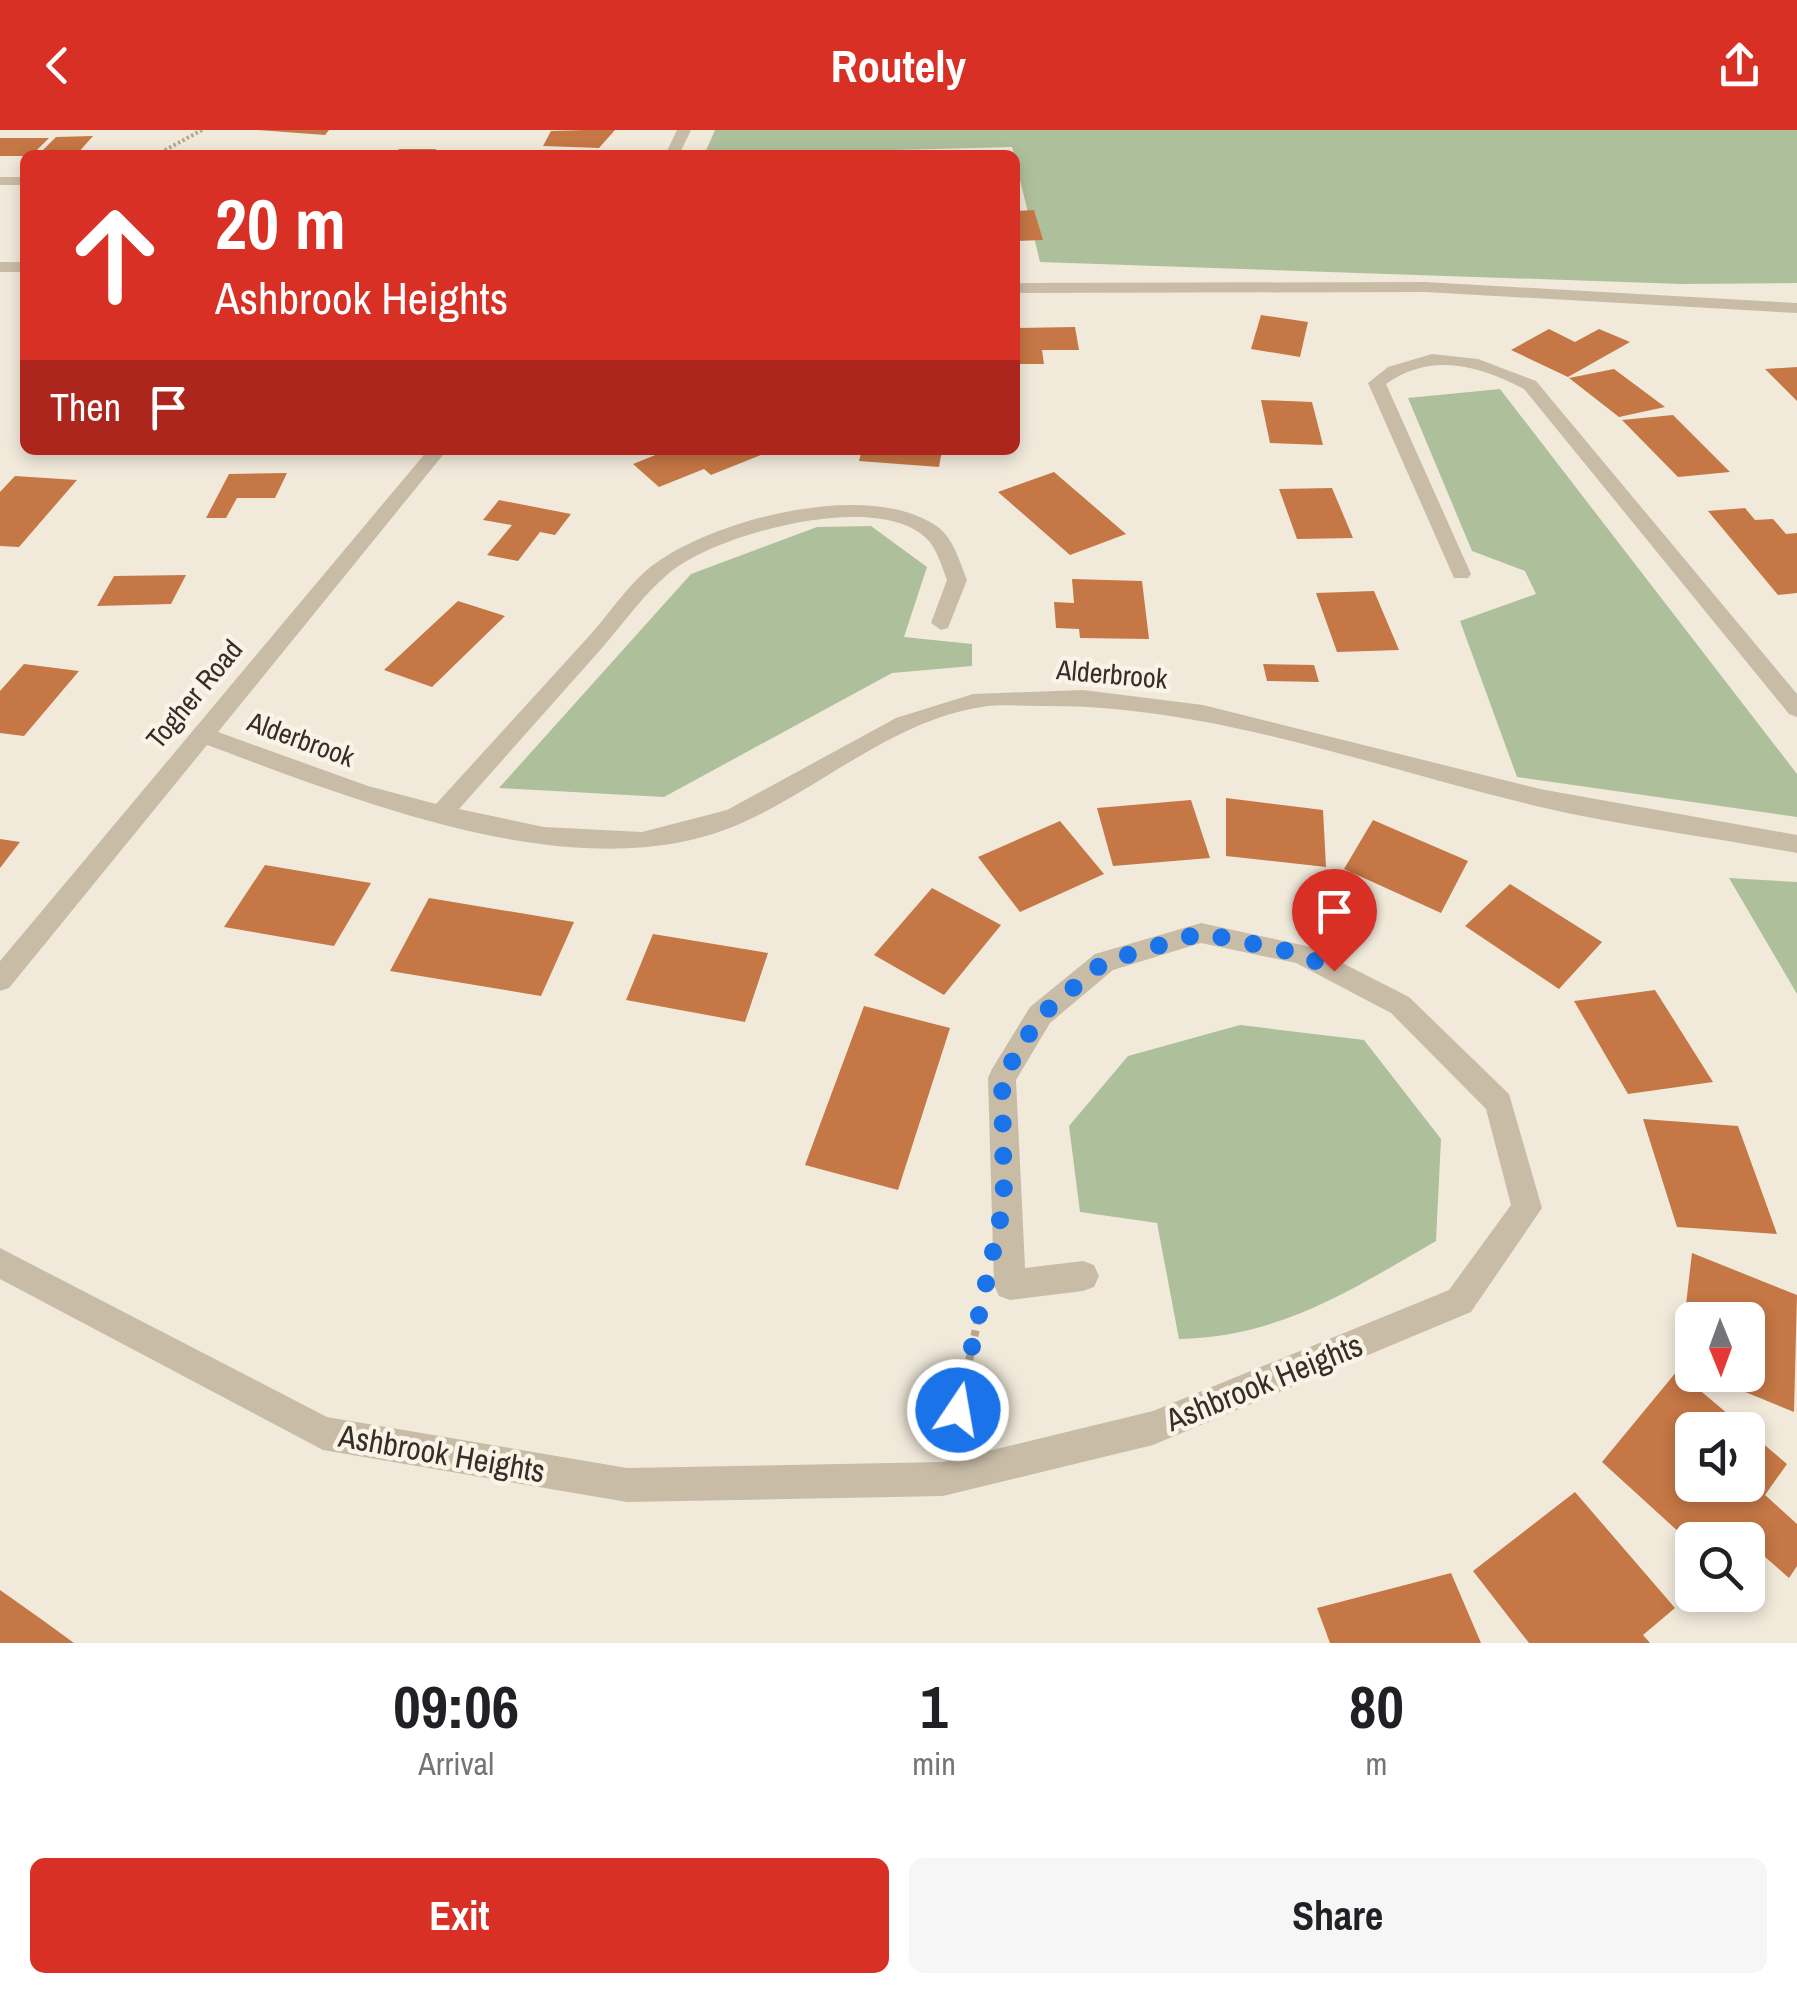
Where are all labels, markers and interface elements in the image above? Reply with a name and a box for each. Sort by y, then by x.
text: Routely [831,35,966,96]
icon: back [30,38,85,93]
icon: share [1712,38,1767,93]
text: 20 m [215,177,346,271]
icon: ahead [50,190,180,320]
text: Ashbrook Heights [215,267,508,328]
icon: arrive [141,380,196,435]
text: Then [50,382,121,433]
street label: Togher Road [137,631,251,757]
street label: Alderbrook [1054,650,1169,698]
street label: Alderbrook [241,702,360,776]
pin [1292,869,1377,972]
icon: arrive [1307,884,1362,939]
north arrow [1675,1302,1765,1392]
map controls [1675,1302,1765,1612]
street label: Ashbrook Heights [1158,1323,1369,1441]
position arrow [906,1358,1010,1462]
button: sound [1675,1412,1765,1502]
street label: Ashbrook Heights [335,1414,548,1492]
button: search [1675,1522,1765,1612]
text: 09:06 [393,1666,519,1747]
text: 1 [920,1666,948,1747]
text: 80 [1349,1666,1404,1747]
text: Arrival [418,1742,494,1785]
text: min [912,1742,956,1785]
text: m [1366,1742,1387,1785]
button: Exit [30,1858,889,1973]
button: Share [909,1858,1767,1973]

